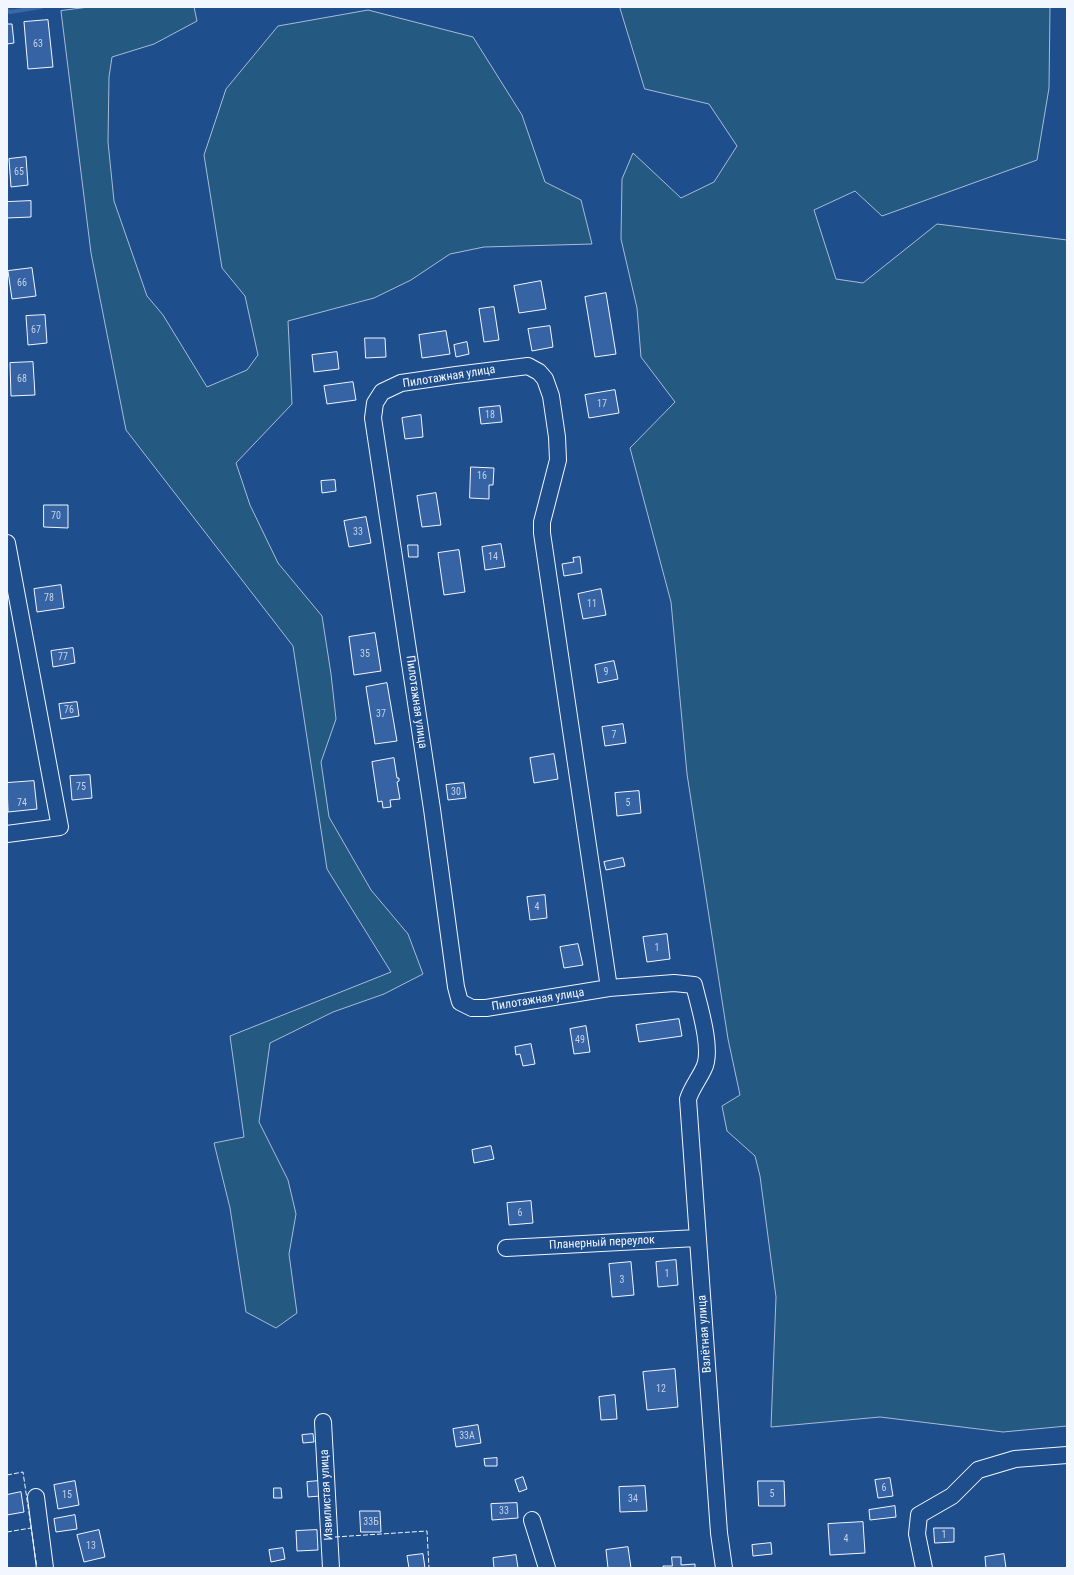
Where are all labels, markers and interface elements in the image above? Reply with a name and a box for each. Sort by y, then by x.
house number: 63 [33,38,43,50]
house number: 65 [14,166,24,178]
house number: 66 [17,277,27,289]
house number: 67 [31,324,41,336]
street label: Пилотажная улица [402,363,496,391]
house number: 68 [17,373,27,385]
house number: 17 [597,398,607,410]
house number: 18 [485,409,495,421]
house number: 16 [477,470,487,482]
house number: 70 [51,510,61,522]
house number: 33 [353,526,363,538]
house number: 14 [488,551,498,563]
house number: 78 [44,592,54,604]
house number: 11 [587,598,597,610]
house number: 35 [360,648,370,660]
house number: 77 [58,651,68,663]
street label: Пилотажная улица [402,655,430,749]
house number: 9 [604,666,608,678]
house number: 76 [64,704,74,716]
house number: 37 [376,708,386,720]
house number: 7 [612,729,616,741]
house number: 75 [76,781,86,793]
house number: 30 [451,786,461,798]
house number: 74 [17,797,27,809]
house number: 5 [626,797,630,809]
house number: 4 [535,901,539,913]
house number: 1 [655,942,659,954]
street label: Пилотажная улица [491,986,585,1014]
house number: 49 [575,1034,585,1046]
house number: 6 [518,1207,522,1219]
street label: Планерный переулок [549,1233,655,1253]
house number: 1 [665,1268,669,1280]
house number: 3 [620,1274,624,1286]
street label: Взлётная улица [695,1295,715,1373]
house number: 12 [656,1383,666,1395]
house number: 33А [459,1430,475,1442]
street label: Извилистая улица [317,1449,337,1541]
house number: 6 [882,1482,886,1494]
house number: 5 [770,1488,774,1500]
house number: 15 [62,1489,72,1501]
house number: 34 [628,1493,638,1505]
house number: 33 [499,1505,509,1517]
house number: 33Б [363,1516,379,1528]
house number: 1 [942,1529,946,1541]
house number: 4 [844,1533,848,1545]
house number: 13 [86,1540,96,1552]

